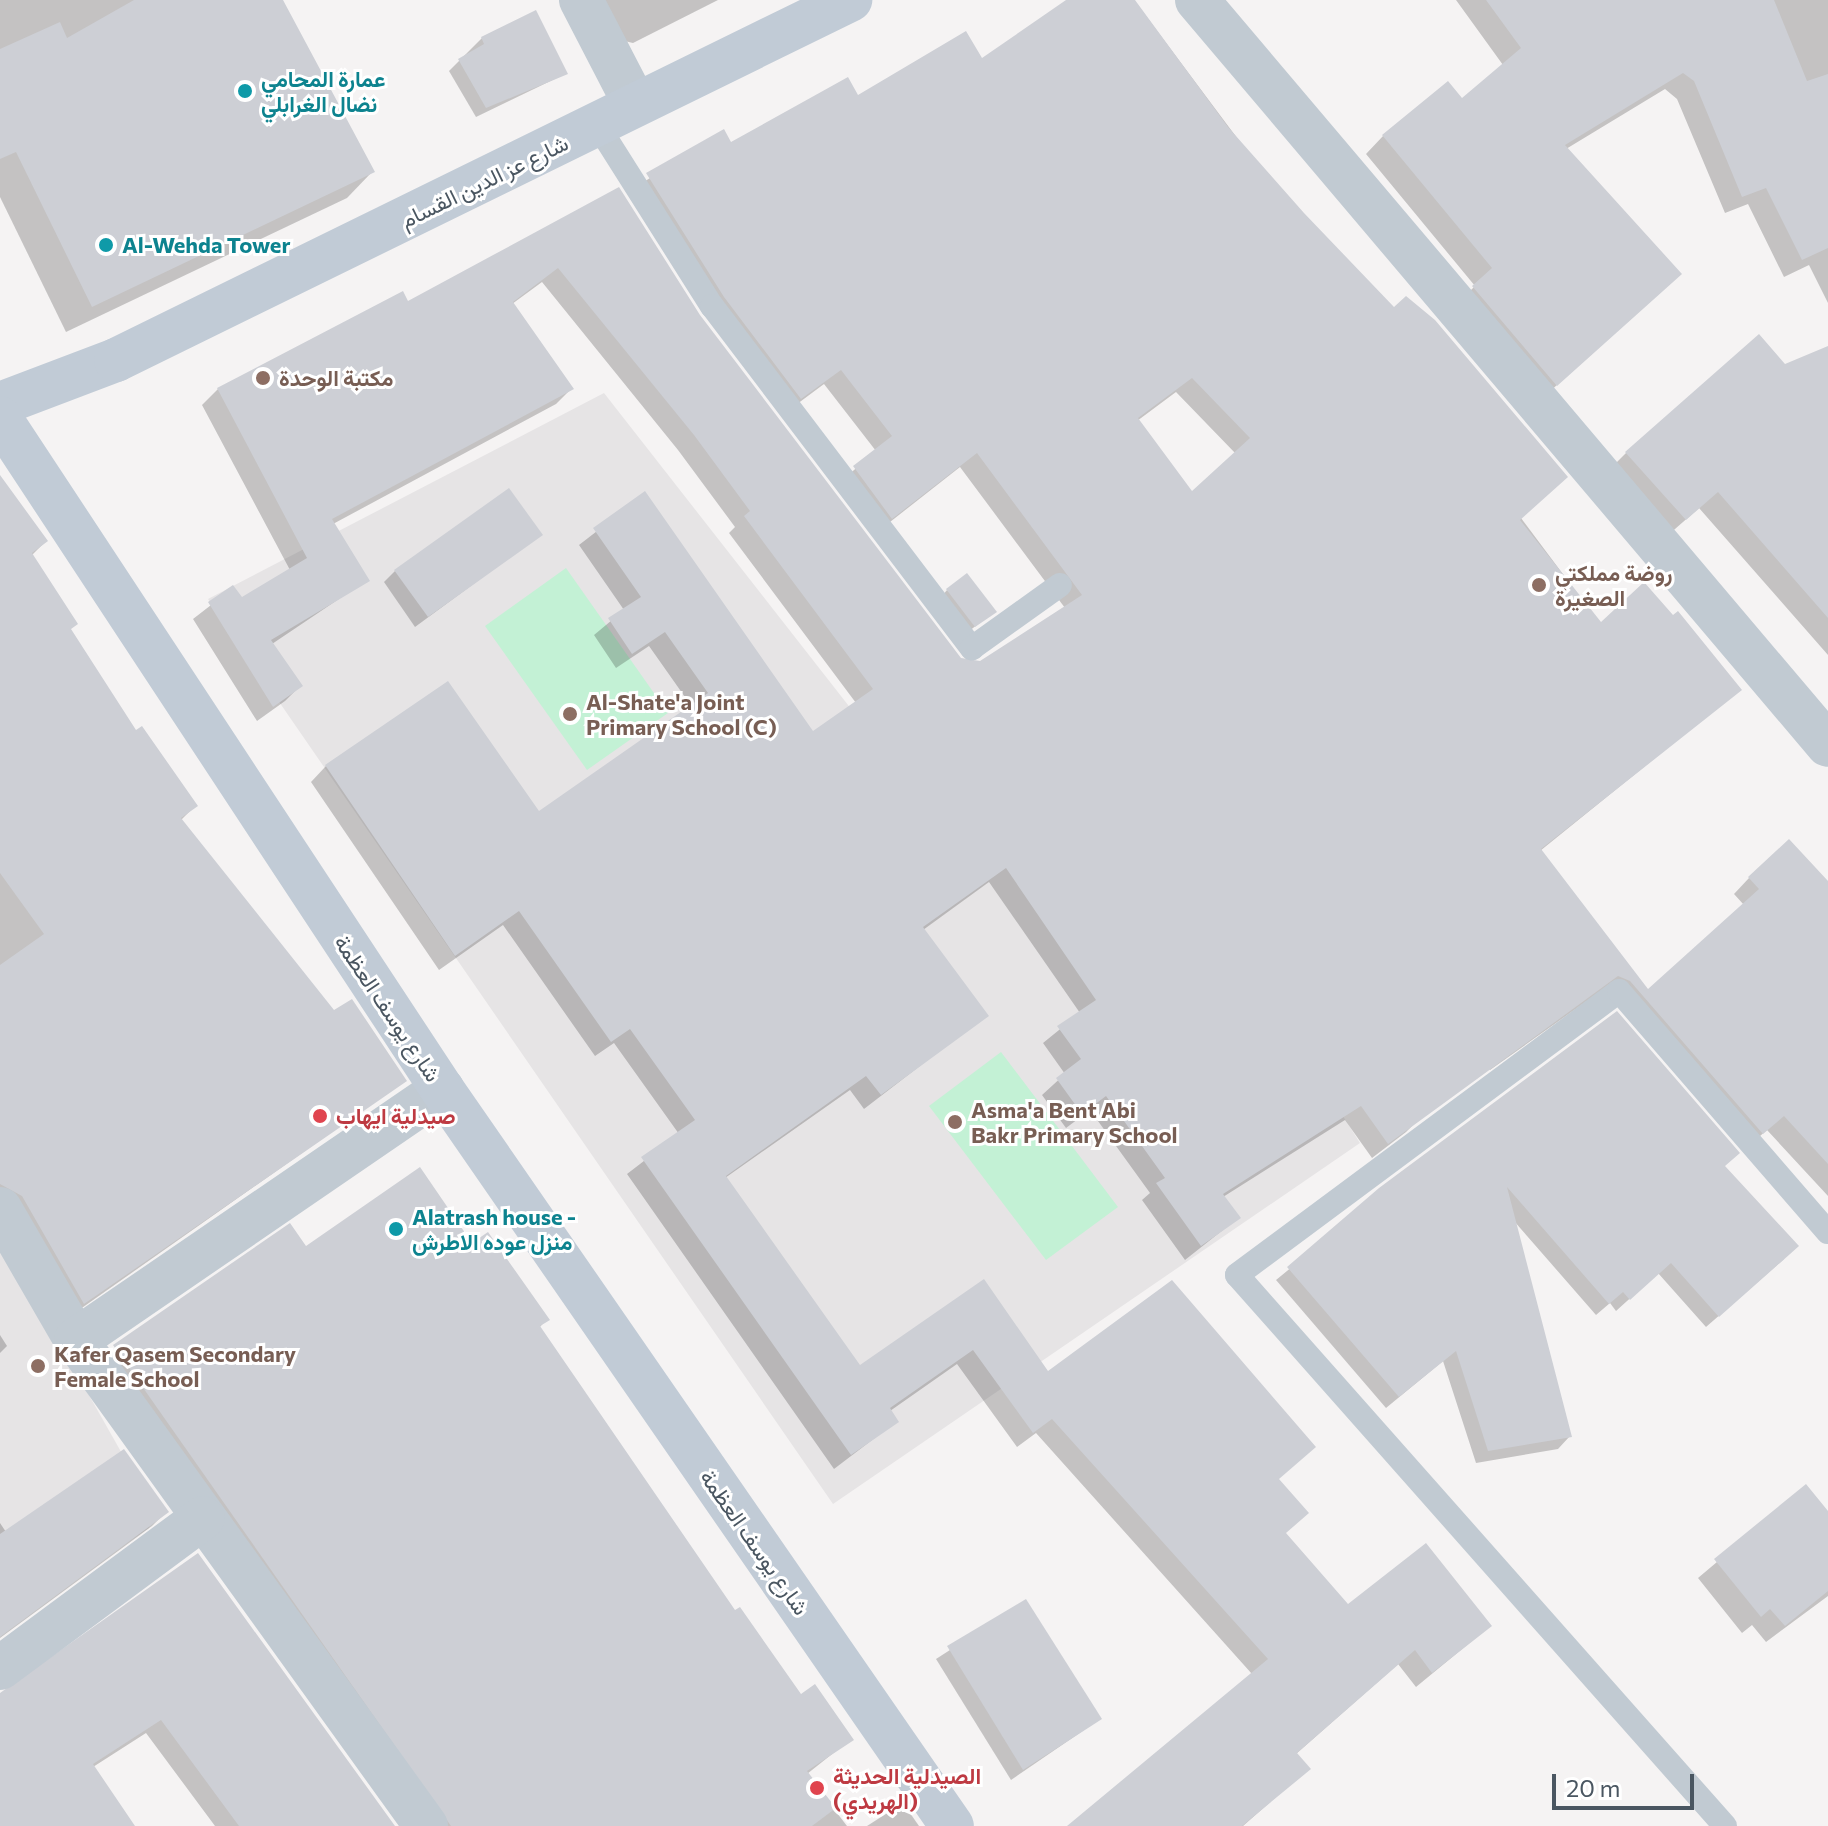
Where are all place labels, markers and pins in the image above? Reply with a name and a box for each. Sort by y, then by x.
place label: عمارة المحامي نضال الغرابلي [261,65,385,116]
marker: عمارة المحامي نضال الغرابلي [236,82,254,100]
place label: Al-Wehda Tower [122,232,290,258]
marker: Al-Wehda Tower [97,236,115,254]
place label: مكتبة الوحدة [279,365,393,391]
marker: مكتبة الوحدة [254,369,272,387]
place label: روضة مملكتي الصغيرة [1555,559,1673,610]
marker: روضة مملكتي الصغيرة [1530,576,1548,594]
place label: Al-Shate'a Joint Primary School (C) [586,688,777,740]
marker: Al-Shate'a Joint Primary School (C) [561,705,579,723]
place label: Asma'a Bent Abi Bakr Primary School [971,1096,1178,1148]
place label: صيدلية ايهاب [336,1103,456,1129]
marker: صيدلية ايهاب [311,1107,329,1125]
marker: Asma'a Bent Abi Bakr Primary School [946,1113,964,1131]
place label: Alatrash house - منزل عوده الاطرش [412,1203,576,1254]
marker: Alatrash house - منزل عوده الاطرش [387,1220,405,1238]
place label: Kafer Qasem Secondary Female School [54,1340,296,1392]
marker: Kafer Qasem Secondary Female School [29,1357,47,1375]
place label: الصيدلية الحديثة (الهريدي) [833,1762,981,1814]
marker: الصيدلية الحديثة (الهريدي) [808,1779,826,1797]

